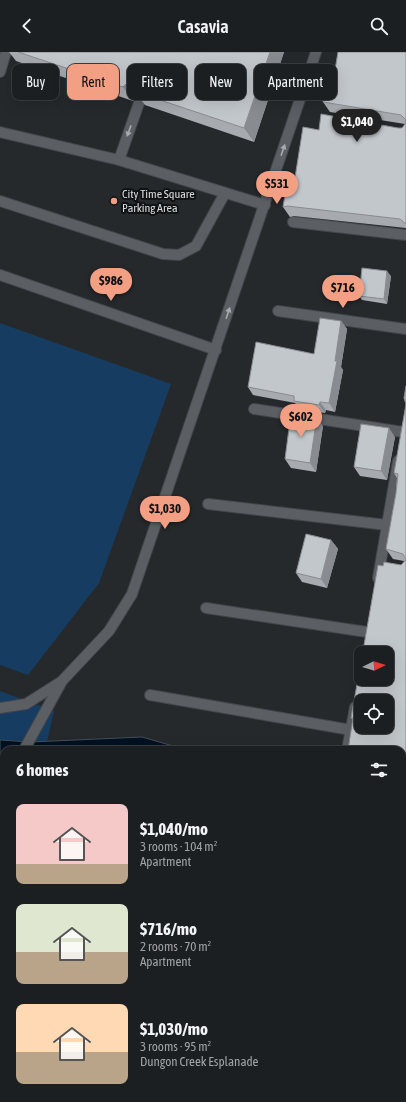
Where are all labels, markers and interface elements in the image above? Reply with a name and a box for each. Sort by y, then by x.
icon: back [16,15,38,37]
icon: search [368,15,390,37]
text: Casavia [177,16,229,37]
chip: Buy [12,64,59,100]
chip: Rent [67,64,119,100]
chip: Filters [127,64,187,100]
chip: New [195,64,246,100]
chip: Apartment [254,64,337,100]
pin: $1,040 [324,109,390,143]
text: $1,040 [341,114,373,129]
one-way arrow [126,126,132,138]
one-way arrow [281,144,287,156]
pin: $531 [253,171,301,205]
text: $531 [265,176,289,191]
place label: City Time Square Parking Area [122,187,195,215]
marker: City Time Square Parking Area [109,196,119,206]
pin: $986 [87,268,135,302]
text: $986 [99,273,123,288]
pin: $716 [319,275,367,309]
text: $716 [331,280,355,295]
one-way arrow [226,307,232,319]
pin: $602 [277,404,325,438]
text: $602 [289,409,313,424]
pin: $1,030 [132,496,198,530]
text: $1,030 [149,501,181,516]
north arrow [354,646,394,686]
map controls [354,646,394,734]
button: locate [354,694,394,734]
icon: filters [368,759,390,781]
text: 6 homes [16,760,69,780]
text: $1,040/mo [140,819,208,839]
icon: home [48,820,96,868]
text: 3 rooms · 104 m² [140,839,217,854]
text: Apartment [140,854,191,869]
text: $716/mo [140,919,197,939]
icon: home [48,920,96,968]
text: 2 rooms · 70 m² [140,939,211,954]
text: Apartment [140,954,191,969]
text: $1,030/mo [140,1019,208,1039]
icon: home [48,1020,96,1068]
text: 3 rooms · 95 m² [140,1039,211,1054]
text: Dungon Creek Esplanade [140,1054,259,1069]

